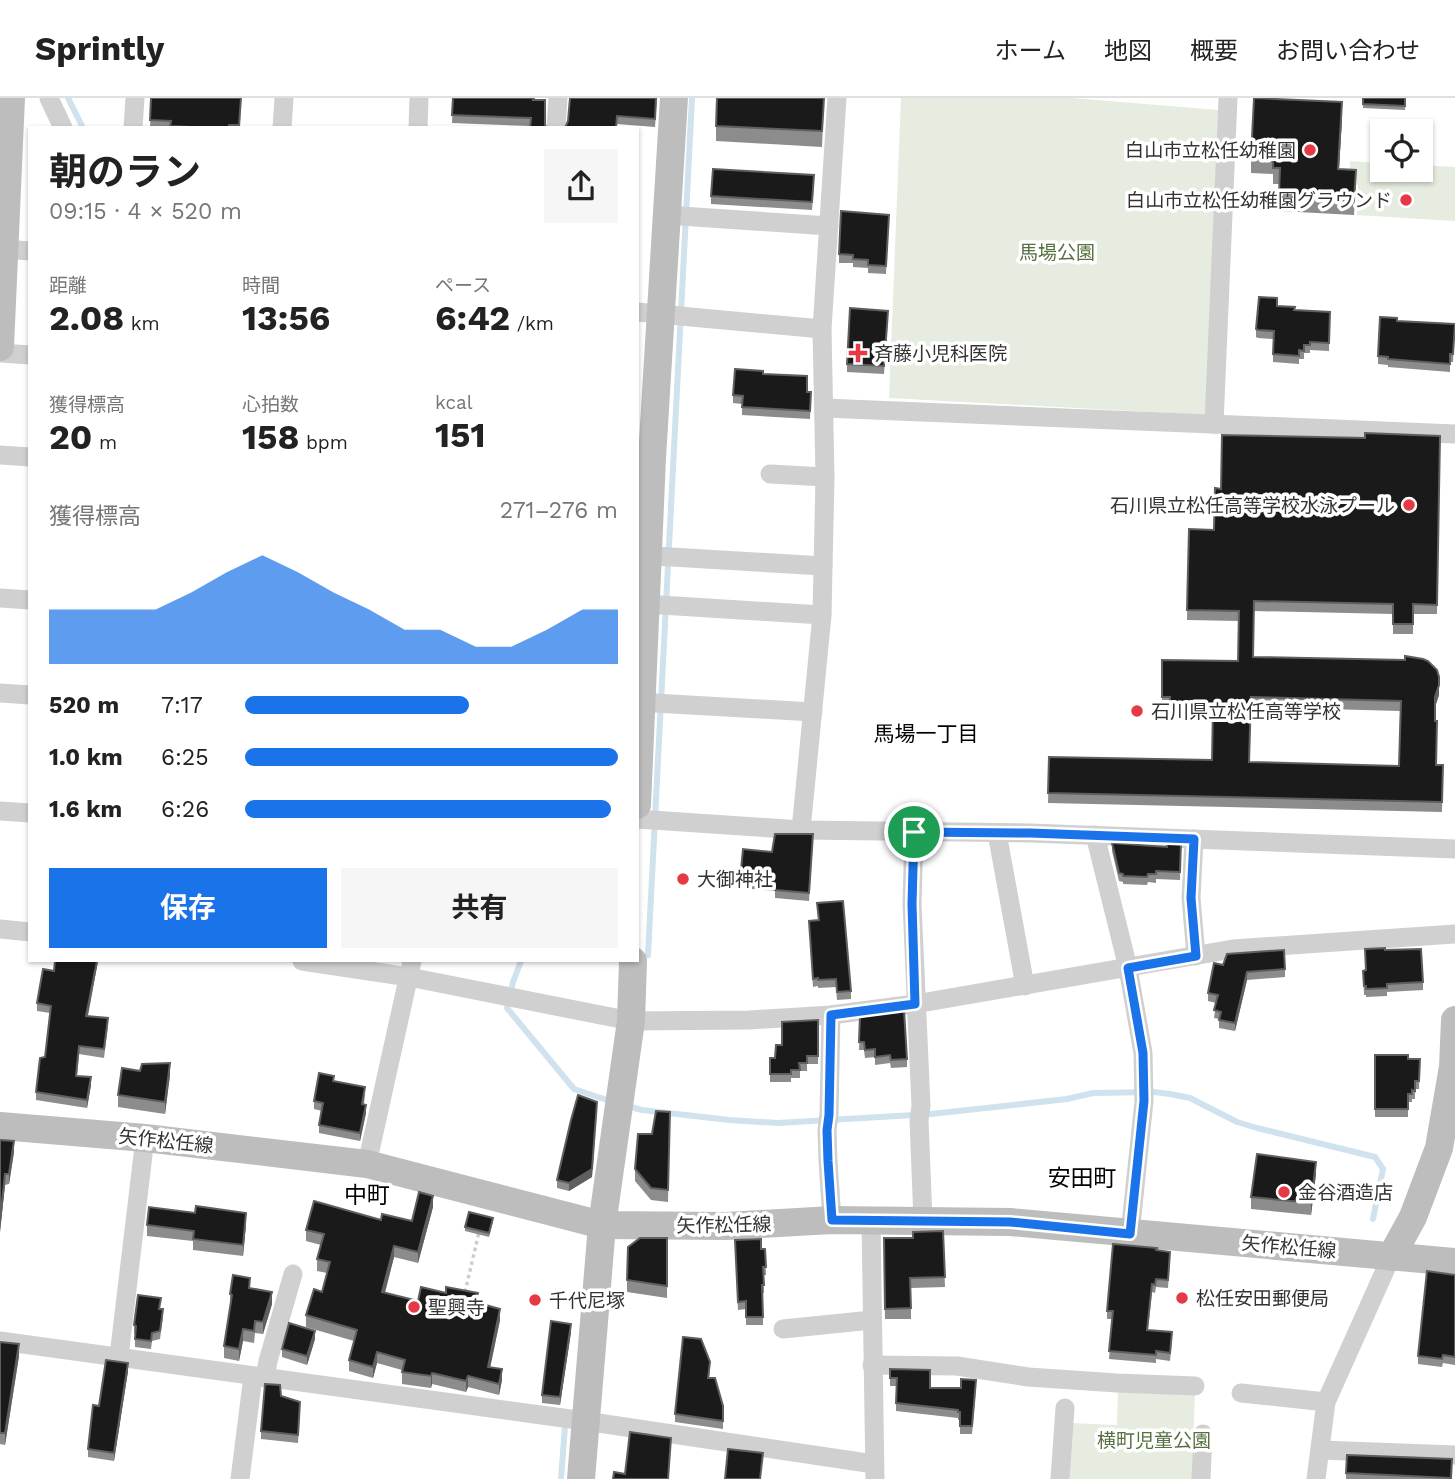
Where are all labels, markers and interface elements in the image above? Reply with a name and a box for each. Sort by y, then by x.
text: Sprintly [35,29,164,68]
text: ホーム [995,37,1066,65]
text: 地図 [1104,37,1152,65]
text: 概要 [1190,37,1238,65]
text: お問い合わせ [1276,37,1420,65]
map controls [1370,119,1433,182]
button: locate [1370,119,1433,182]
place label: 白山市立松任幼稚園 [1125,139,1296,162]
marker: 白山市立松任幼稚園 [1302,142,1318,158]
button: share [544,149,618,223]
text: 朝のラン [49,150,201,194]
place label: 白山市立松任幼稚園グラウンド [1126,189,1392,212]
marker: 白山市立松任幼稚園グラウンド [1398,192,1414,208]
text: 09:15 · 4 × 520 m [49,198,242,225]
park label: 馬場公園 [1019,241,1095,264]
text: 距離 [49,274,87,297]
text: 時間 [242,274,280,297]
text: ペース [435,274,491,297]
text: 2.08 [49,297,124,339]
text: 13:56 [242,297,330,339]
text: 6:42 [435,297,510,339]
text: km [124,312,160,335]
text: /km [510,312,554,335]
place label: 斉藤小児科医院 [874,342,1007,365]
marker: 斉藤小児科医院 [848,343,868,363]
text: kcal [435,391,473,414]
text: 獲得標高 [49,393,125,416]
text: 心拍数 [242,393,299,416]
text: 151 [435,414,486,456]
text: 20 [49,416,92,458]
text: 158 [242,416,299,458]
text: m [92,431,117,454]
text: bpm [299,431,348,454]
place label: 石川県立松任高等学校水泳プール [1110,494,1395,517]
text: 271–276 m [500,497,618,524]
marker: 石川県立松任高等学校水泳プール [1401,497,1417,513]
text: 獲得標高 [49,503,141,530]
text: 520 m [49,692,119,719]
text: 7:17 [161,692,203,719]
place label: 石川県立松任高等学校 [1151,700,1341,723]
marker: 石川県立松任高等学校 [1129,703,1145,719]
district label: 馬場一丁目 [874,721,979,746]
text: 1.0 km [49,744,123,771]
text: 6:25 [161,744,209,771]
text: 1.6 km [49,796,122,823]
text: 6:26 [161,796,209,823]
pin [884,802,944,862]
icon: arrive [895,813,933,851]
button: 保存 [49,868,327,948]
button: 共有 [341,868,618,948]
place label: 大御神社 [697,868,773,891]
marker: 大御神社 [675,871,691,887]
street label: 矢作松任線 [118,1125,214,1157]
district label: 安田町 [1048,1165,1117,1192]
place label: 金谷酒造店 [1298,1181,1393,1204]
district label: 中町 [344,1182,390,1209]
marker: 金谷酒造店 [1276,1184,1292,1200]
street label: 矢作松任線 [676,1213,772,1237]
street label: 矢作松任線 [1241,1231,1337,1263]
place label: 松任安田郵便局 [1196,1287,1329,1310]
place label: 千代尼塚 [549,1289,625,1312]
marker: 松任安田郵便局 [1174,1290,1190,1306]
marker: 千代尼塚 [527,1292,543,1308]
place label: 聖興寺 [428,1296,485,1319]
marker: 聖興寺 [406,1299,422,1315]
park label: 横町児童公園 [1097,1429,1211,1452]

